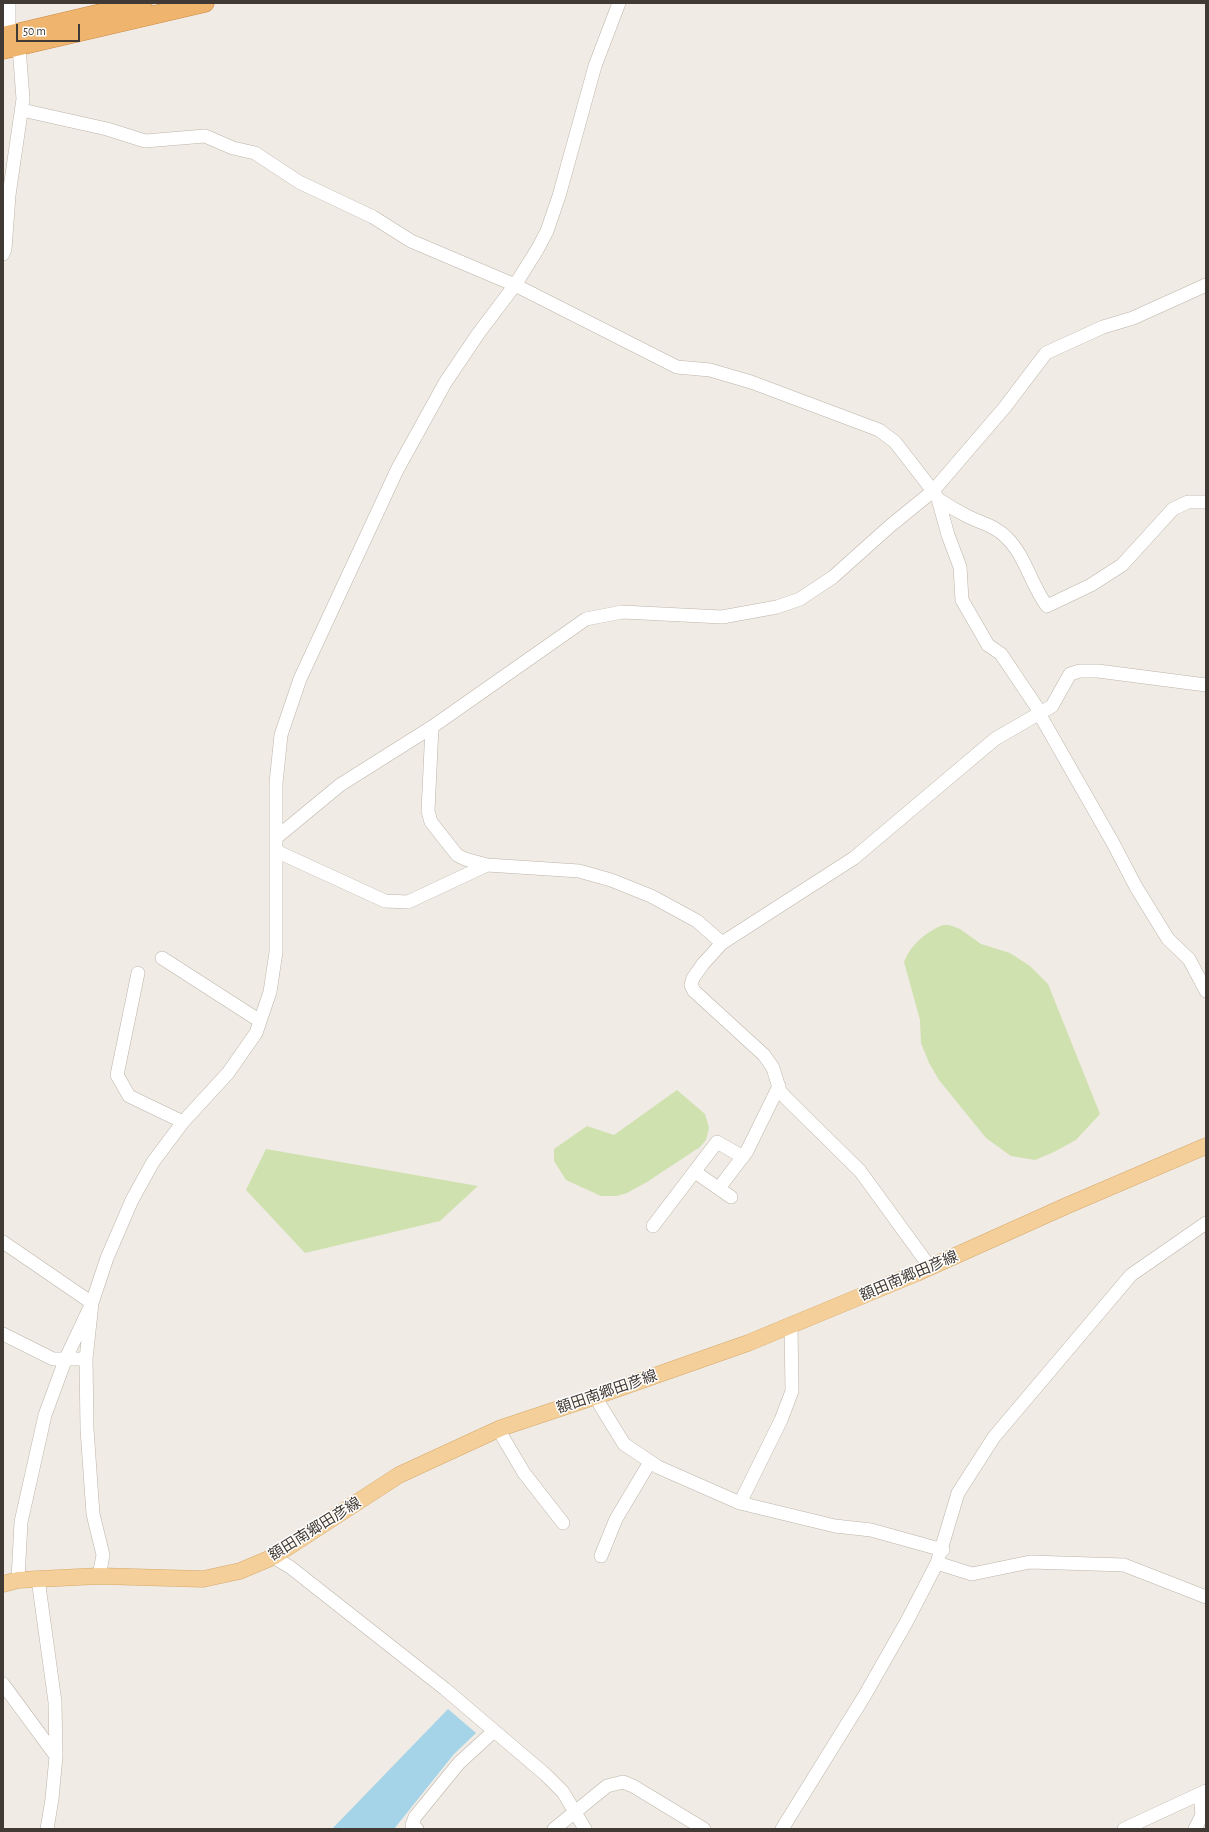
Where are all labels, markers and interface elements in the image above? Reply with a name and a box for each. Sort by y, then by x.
scale bar [18,16,82,42]
text: 50 m [23,25,46,37]
street label: 額田南郷田彦線 [857,1247,961,1305]
street label: 額田南郷田彦線 [554,1366,660,1418]
street label: 額田南郷田彦線 [266,1494,364,1564]

